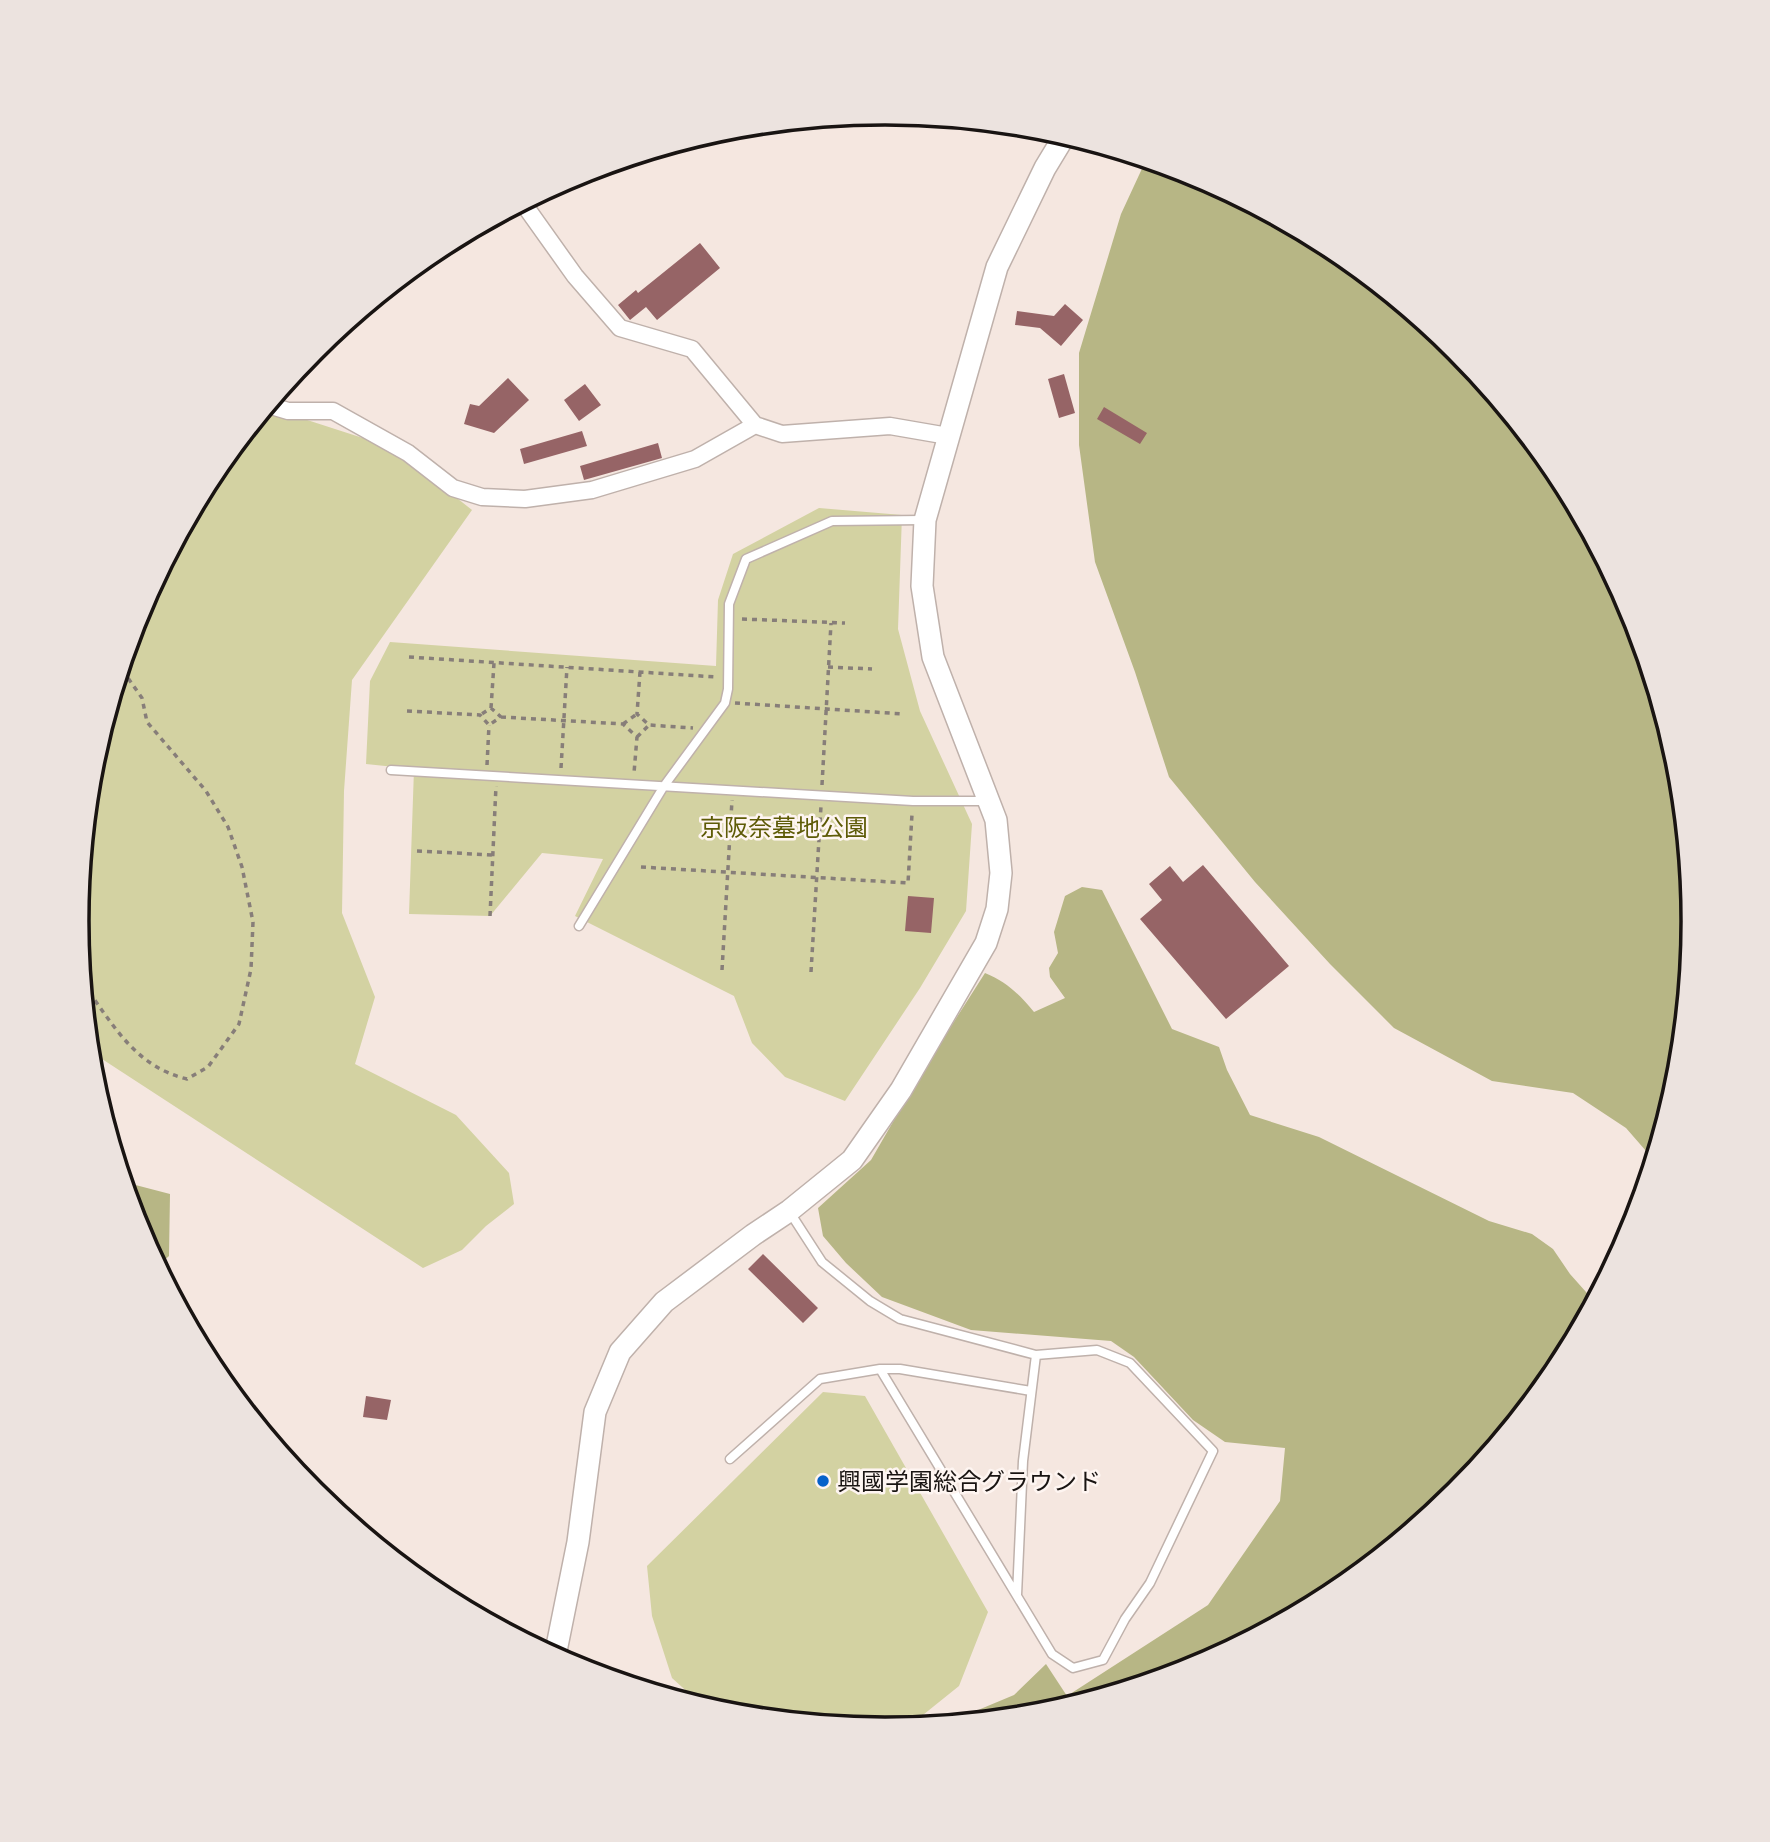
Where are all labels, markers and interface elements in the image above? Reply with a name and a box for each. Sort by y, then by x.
park label: 京阪奈墓地公園 [700,813,868,842]
place label: 興國学園総合グラウンド [837,1467,1101,1496]
marker: 興國学園総合グラウンド [815,1473,831,1489]

